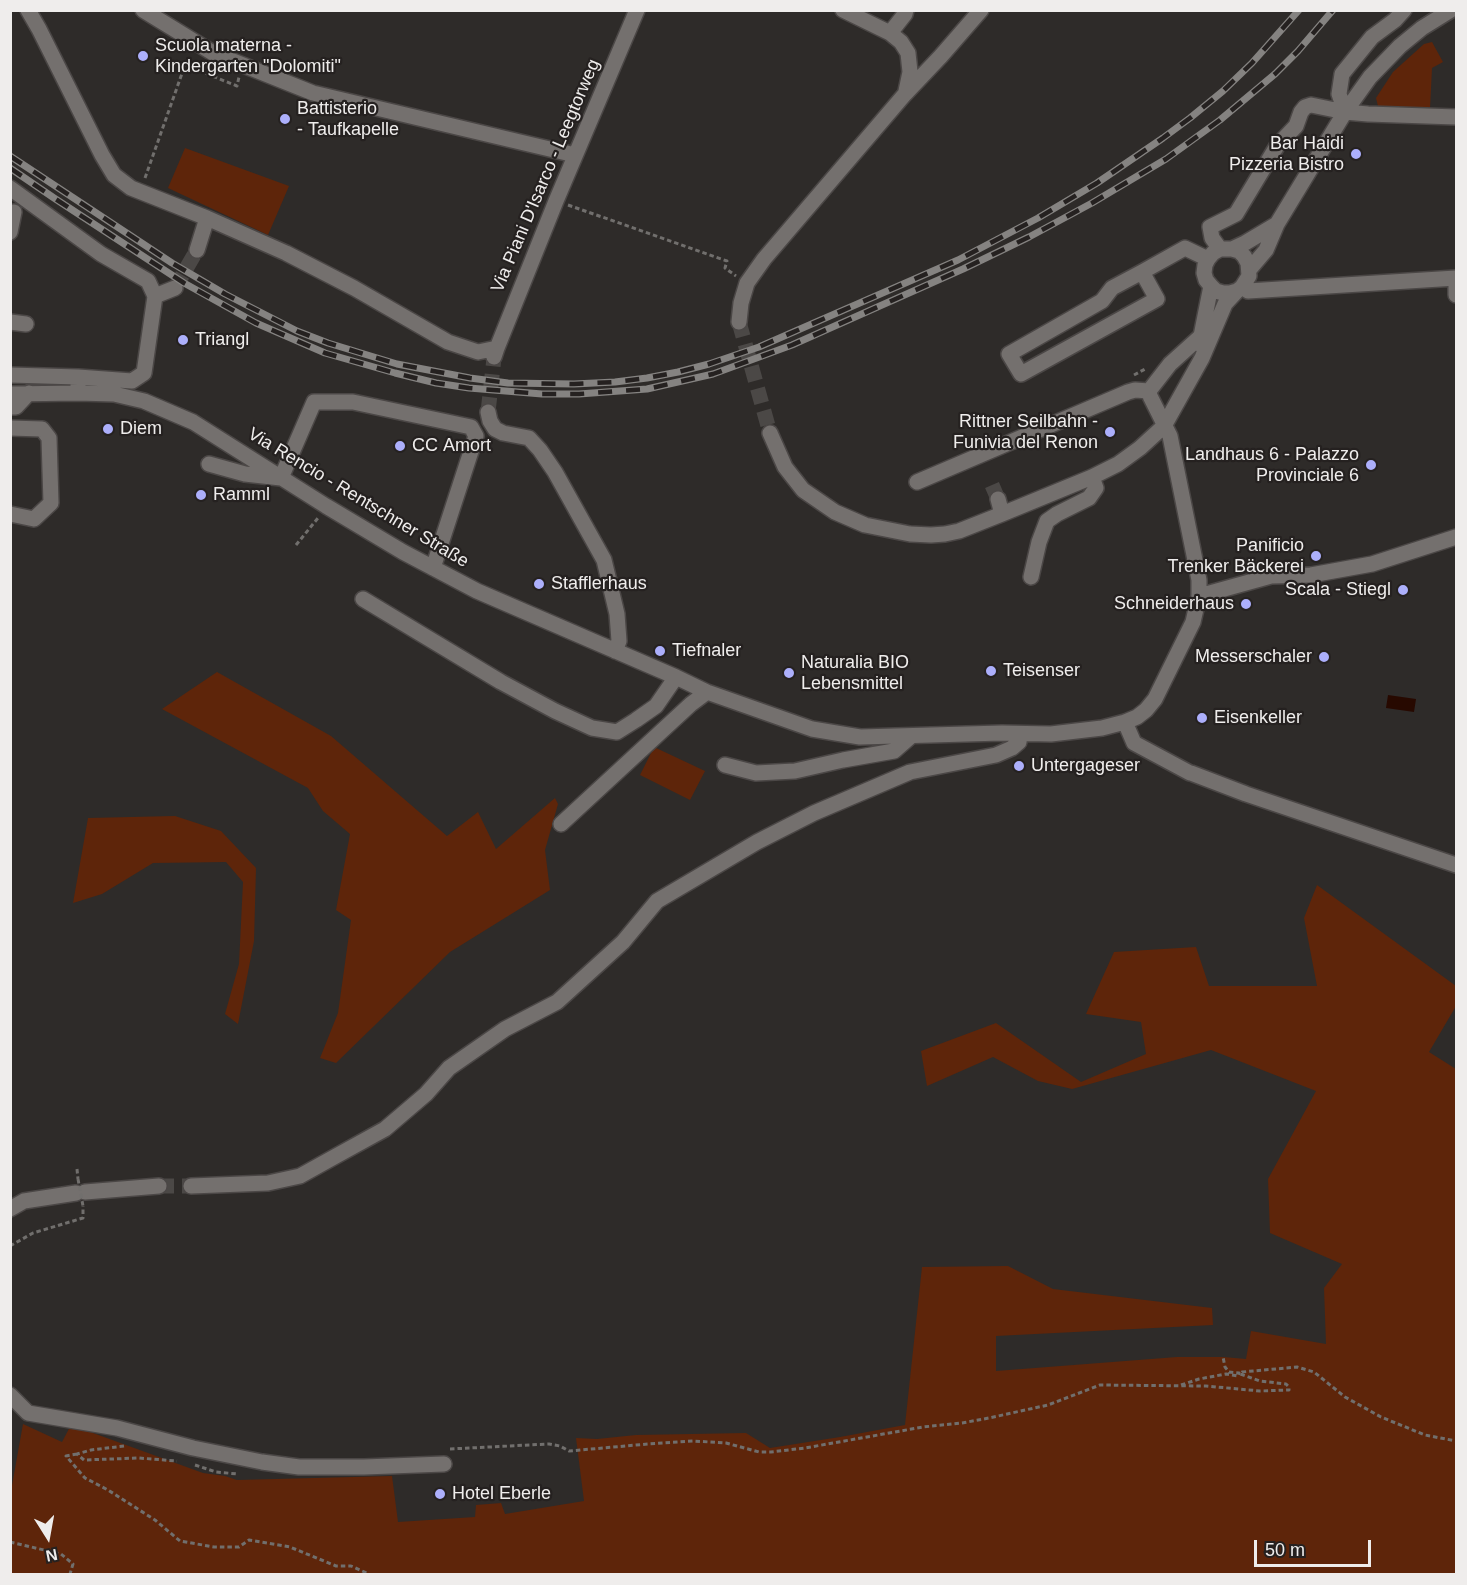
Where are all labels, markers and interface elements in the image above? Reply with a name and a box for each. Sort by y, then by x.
place label: Scuola materna - Kindergarten "Dolomiti" [155,35,341,78]
marker: Scuola materna - Kindergarten "Dolomiti" [136,49,150,63]
street label: Via Piani D'Isarco - Leegtorweg [487,56,605,296]
place label: Battisterio - Taufkapelle [297,98,399,140]
marker: Battisterio - Taufkapelle [278,112,292,126]
place label: Bar Haidi Pizzeria Bistro [1229,133,1344,176]
marker: Bar Haidi Pizzeria Bistro [1349,147,1363,161]
place label: Triangl [195,329,249,351]
marker: Triangl [176,333,190,347]
place label: Rittner Seilbahn - Funivia del Renon [953,411,1098,454]
place label: Diem [120,418,162,440]
marker: Diem [101,422,115,436]
street label: Via Rencio - Rentschner Straße [244,423,472,573]
marker: Rittner Seilbahn - Funivia del Renon [1103,425,1117,439]
place label: CC Amort [412,435,491,457]
marker: CC Amort [393,439,407,453]
place label: Landhaus 6 - Palazzo Provinciale 6 [1185,444,1359,486]
marker: Landhaus 6 - Palazzo Provinciale 6 [1364,458,1378,472]
place label: Ramml [213,484,270,506]
marker: Ramml [194,488,208,502]
place label: Panificio Trenker Bäckerei [1168,535,1304,578]
marker: Panificio Trenker Bäckerei [1309,549,1323,563]
place label: Stafflerhaus [551,573,647,595]
marker: Stafflerhaus [532,577,546,591]
place label: Scala - Stiegl [1285,579,1391,601]
marker: Scala - Stiegl [1396,583,1410,597]
place label: Schneiderhaus [1114,593,1234,615]
marker: Schneiderhaus [1239,597,1253,611]
place label: Tiefnaler [672,640,741,662]
marker: Tiefnaler [653,644,667,658]
place label: Messerschaler [1195,646,1312,668]
marker: Messerschaler [1317,650,1331,664]
place label: Naturalia BIO Lebensmittel [801,652,909,694]
place label: Teisenser [1003,660,1080,682]
marker: Teisenser [984,664,998,678]
marker: Naturalia BIO Lebensmittel [782,666,796,680]
place label: Eisenkeller [1214,707,1302,729]
marker: Eisenkeller [1195,711,1209,725]
place label: Untergageser [1031,755,1140,777]
marker: Untergageser [1012,759,1026,773]
place label: Hotel Eberle [452,1483,551,1505]
marker: Hotel Eberle [433,1487,447,1501]
north arrow [18,1507,78,1567]
scale bar [1257,1528,1374,1566]
text: 50 m [1265,1540,1305,1560]
text: N [44,1546,59,1565]

